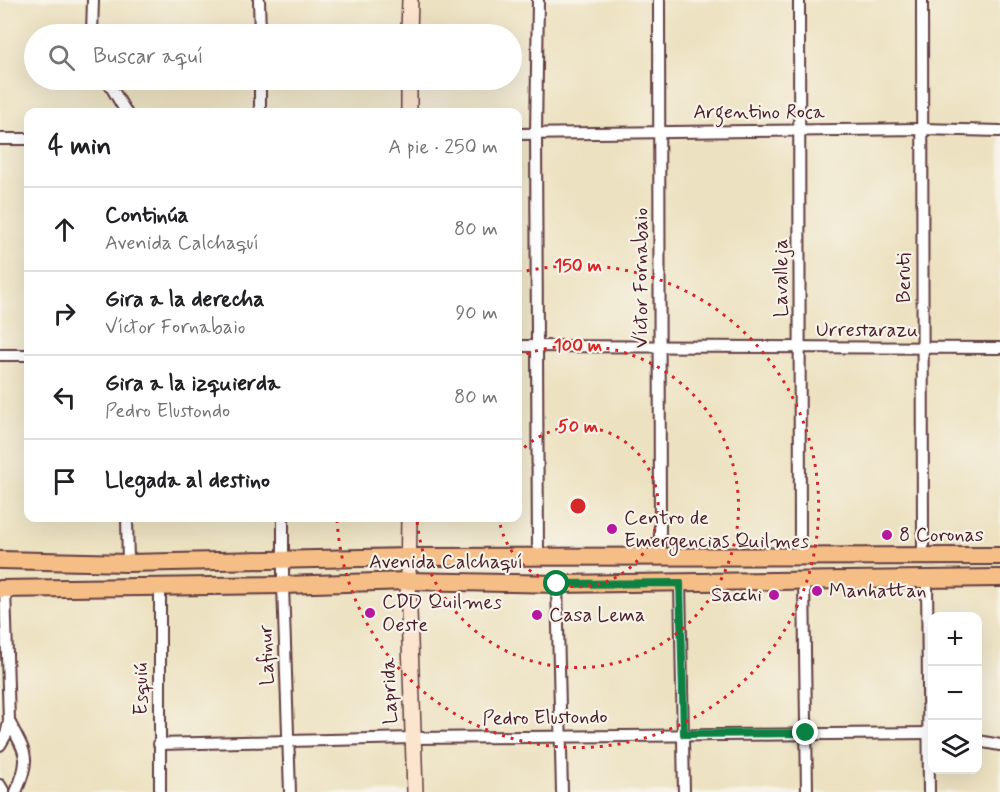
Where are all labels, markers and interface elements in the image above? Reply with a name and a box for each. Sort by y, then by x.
search box [24,24,522,90]
icon: search [45,41,78,74]
text: Buscar aquí [93,43,204,71]
street label: Argentino Roca [693,99,826,128]
text: 4 min [48,130,111,164]
text: A pie · 250 m [388,134,498,161]
text: Continúa [105,202,189,230]
street label: Víctor Fornabaio [628,208,655,348]
icon: ahead [48,213,81,246]
text: 80 m [454,216,498,243]
text: Avenida Calchaquí [105,230,259,257]
street label: Lavalleja [768,239,795,317]
street label: Beruti [891,253,918,303]
text: 150 m [554,254,602,278]
text: Gira a la derecha [105,286,265,314]
icon: right [48,297,81,330]
text: 90 m [455,300,498,327]
text: Víctor Fornabaio [105,314,246,341]
street label: Urrestarazu [816,317,918,344]
text: 100 m [554,334,602,358]
text: Gira a la izquierda [105,370,280,398]
icon: left [48,381,81,414]
text: 80 m [454,384,498,411]
text: Pedro Elustondo [105,398,230,425]
text: 50 m [558,415,598,439]
icon: arrive [48,465,81,498]
text: Llegada al destino [105,467,270,495]
centre of rings [568,496,588,516]
place label: Centro de Emergencias Quilmes [624,505,809,556]
marker: Centro de Emergencias Quilmes [605,522,619,536]
place label: 8 Coronas [899,522,984,549]
marker: 8 Coronas [880,528,894,542]
street label: Avenida Calchaquí [369,549,523,576]
route start [543,570,569,596]
place label: Manhattan [829,578,927,605]
place label: Sacchi [711,582,762,609]
marker: Manhattan [810,584,824,598]
marker: Sacchi [767,588,781,602]
place label: CDD Quilmes Oeste [382,589,502,639]
place label: Casa Lema [549,602,645,629]
marker: CDD Quilmes Oeste [363,606,377,620]
marker: Casa Lema [530,608,544,622]
map controls [928,612,982,774]
button: + [928,612,982,666]
street label: Lafinur [252,624,282,686]
street label: Laprida [375,656,405,725]
street label: Esquiú [128,663,155,715]
button: − [928,666,982,720]
street label: Pedro Elustondo [482,703,608,733]
route end [792,719,818,745]
button: layers [928,720,982,774]

